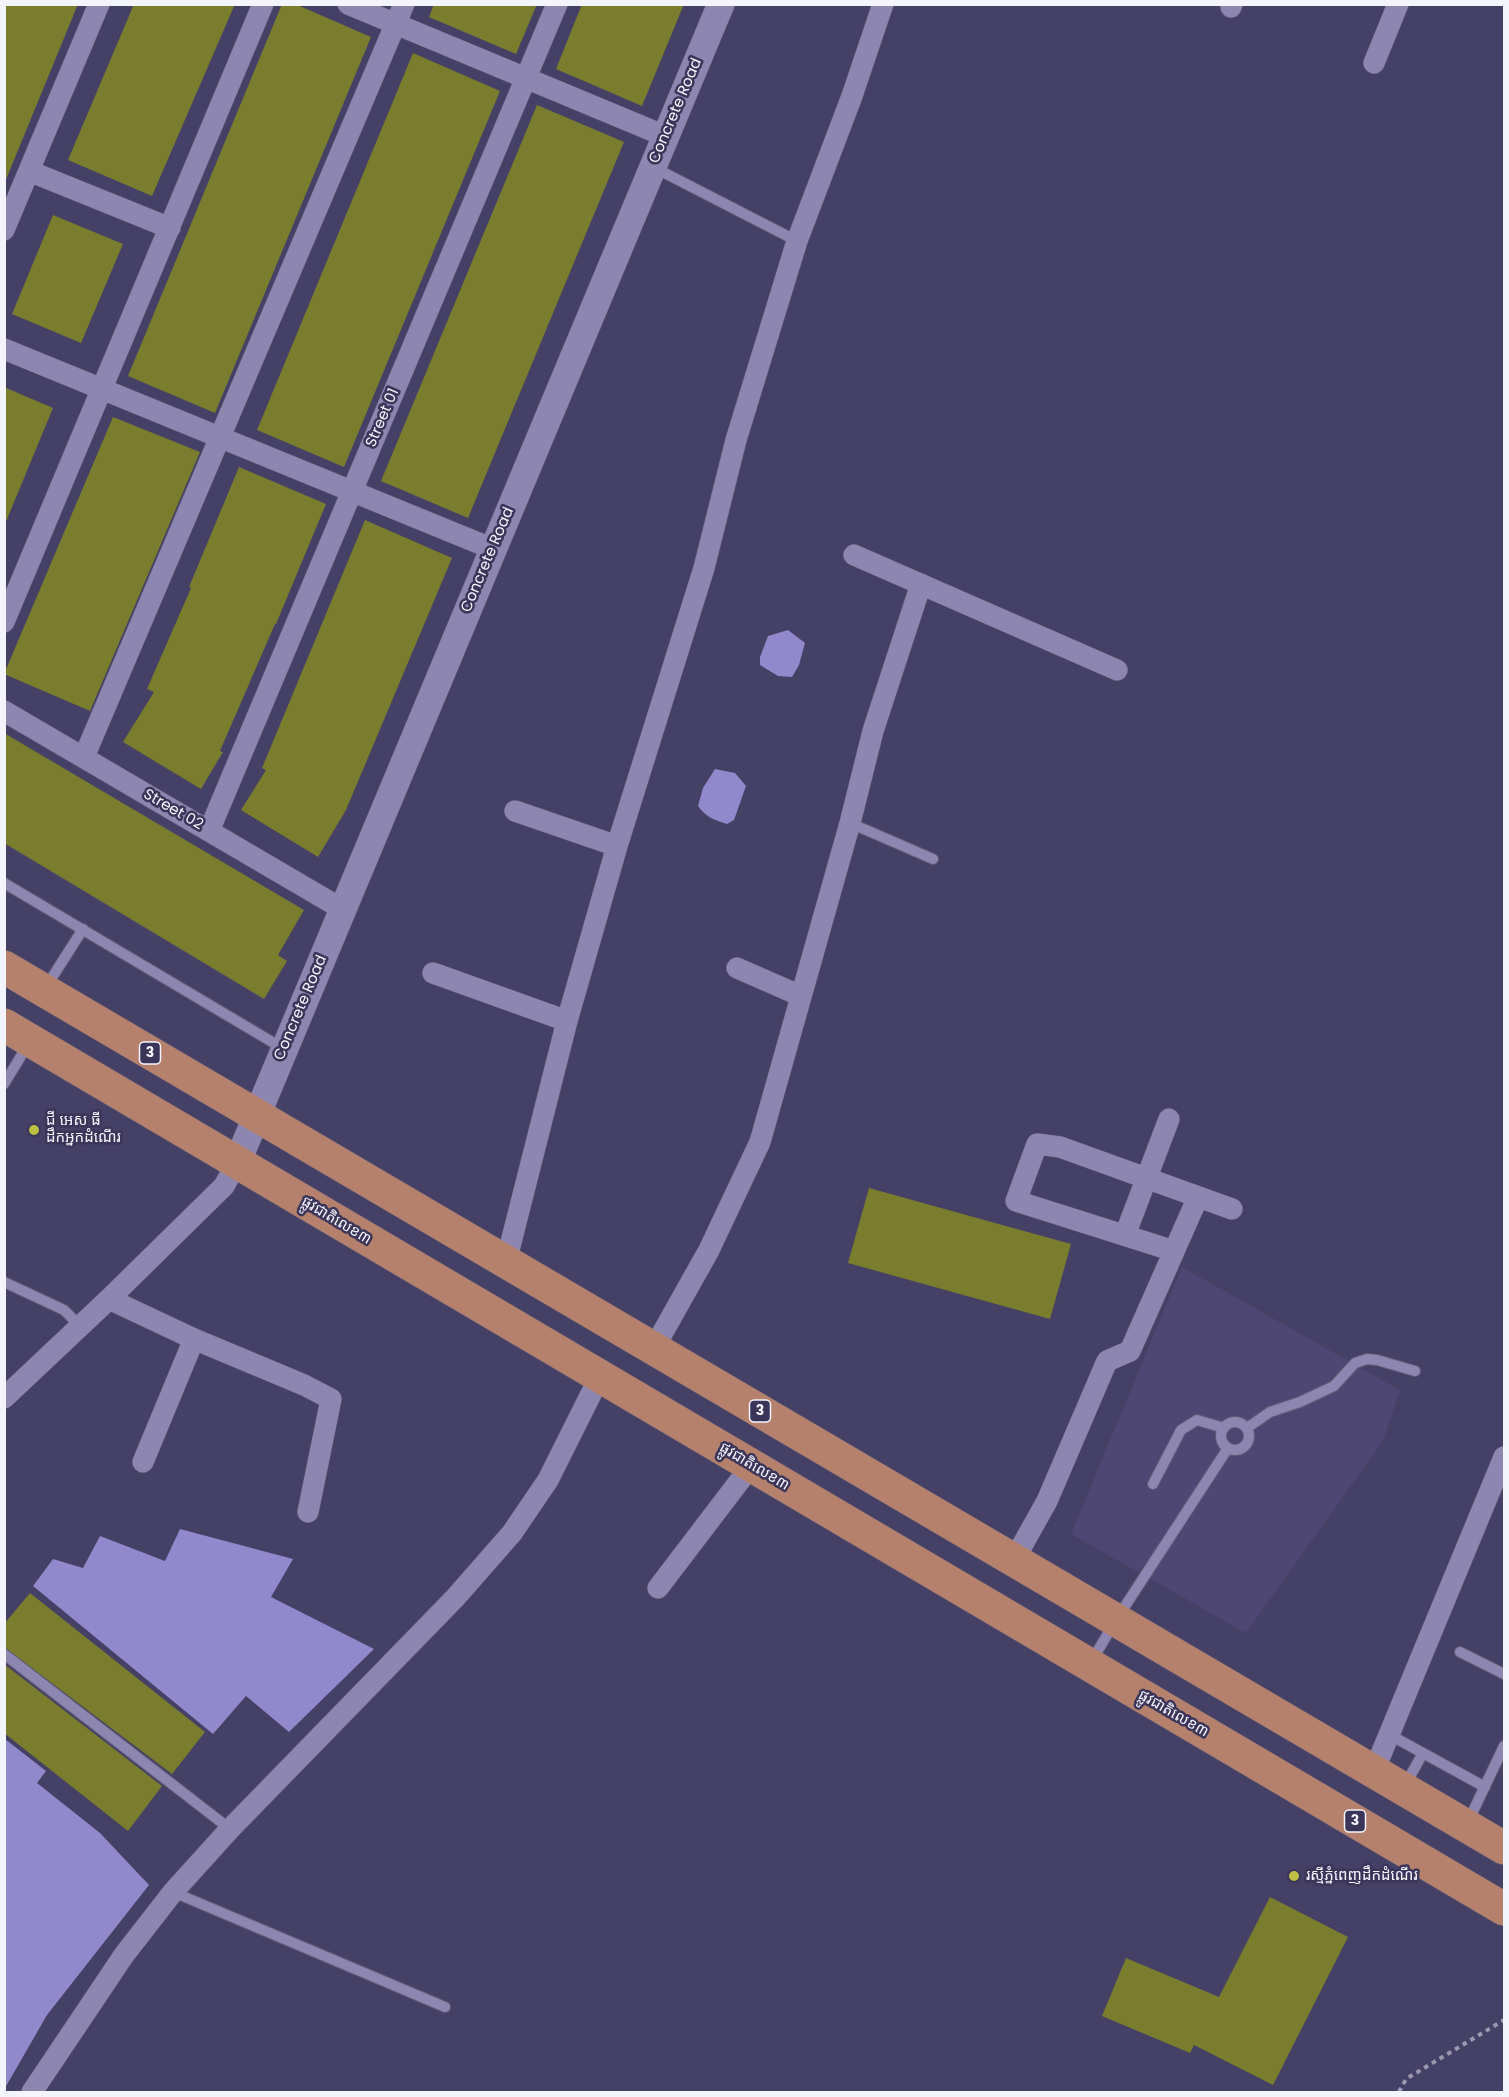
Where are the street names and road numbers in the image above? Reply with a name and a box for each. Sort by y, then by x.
street label: Concrete Road [646,56,706,166]
street label: Street 01 [363,386,403,450]
street label: Concrete Road [458,505,518,615]
street label: Street 02 [140,786,206,834]
street label: Concrete Road [271,953,331,1063]
road number: 3 [140,1042,160,1064]
street label: ផ្លូវជាតិលេខ៣ [298,1193,374,1249]
road number: 3 [750,1400,771,1422]
street label: ផ្លូវជាតិលេខ៣ [716,1439,792,1495]
street label: ផ្លូវជាតិលេខ៣ [1135,1687,1211,1741]
road number: 3 [1344,1810,1366,1832]

